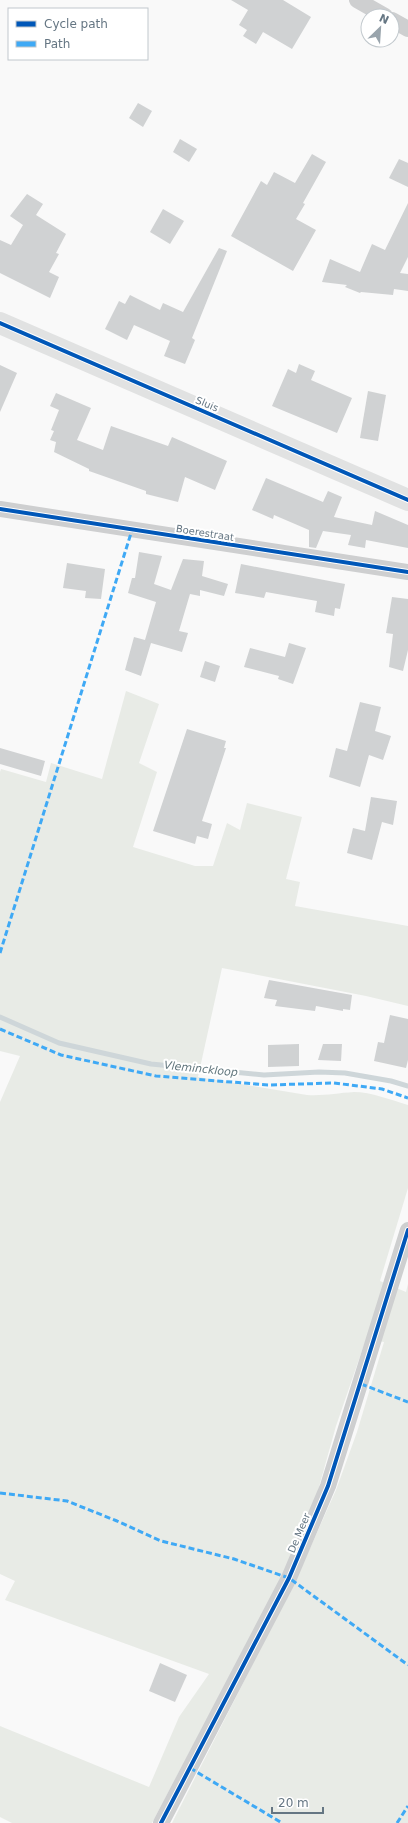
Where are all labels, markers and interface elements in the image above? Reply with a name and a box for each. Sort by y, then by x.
legend [8,8,148,60]
north arrow [360,8,400,48]
text: N [377,12,391,27]
text: Cycle path [44,17,108,31]
text: Path [44,37,70,51]
street label: Sluis [194,394,220,414]
street label: Boerestraat [175,523,235,543]
water label: Vleminckloop [164,1059,238,1079]
street label: De Meer [286,1511,313,1555]
scale bar [272,1789,323,1815]
text: 20 m [278,1796,309,1810]

